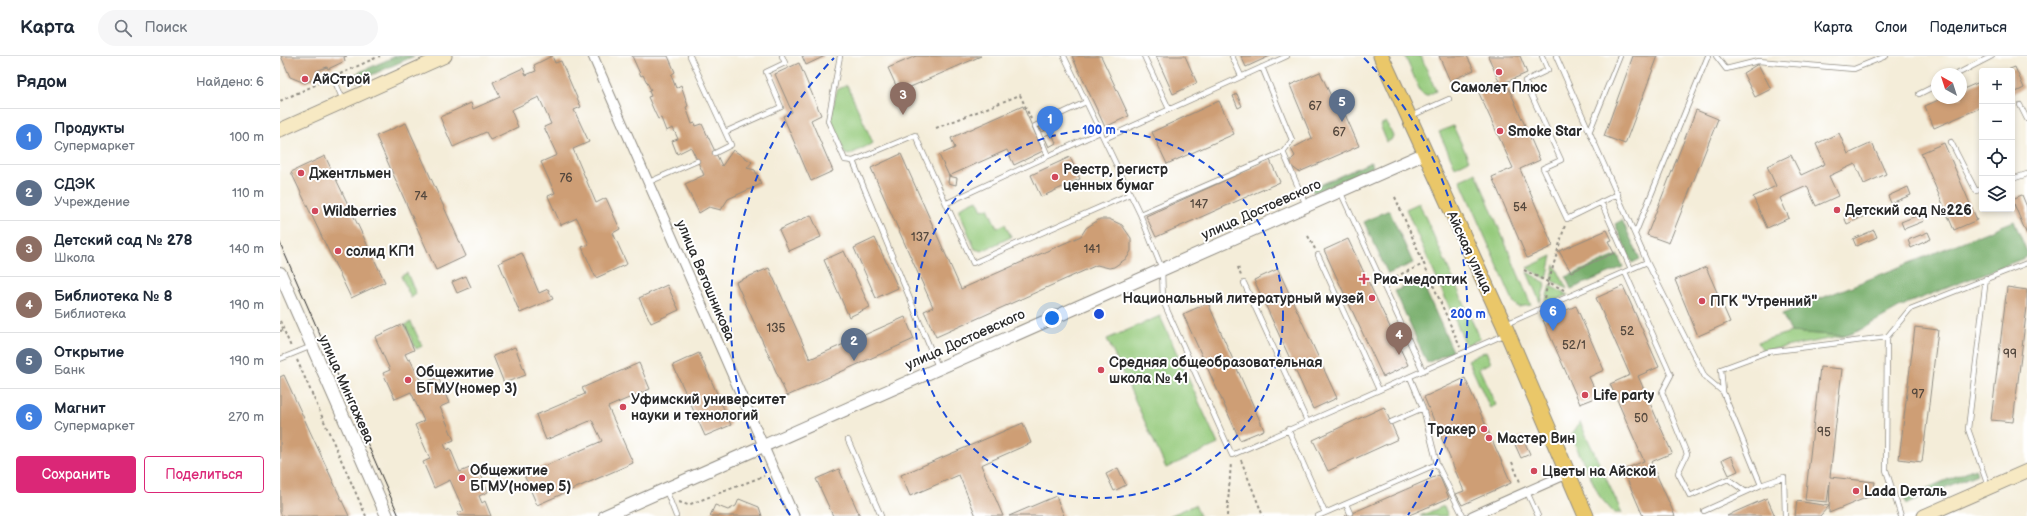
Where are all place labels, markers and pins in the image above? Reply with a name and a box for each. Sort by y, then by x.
marker: Самолет Плюс [1494,67,1504,77]
place label: АйСтрой [312,71,370,88]
marker: АйСтрой [300,74,310,84]
place label: Самолет Плюс [1451,79,1547,96]
pin: 3 [890,82,916,115]
pin: 5 [1329,89,1355,122]
pin: 1 [1037,106,1063,139]
place label: Smoke Star [1508,123,1582,140]
marker: Smoke Star [1495,126,1505,136]
place label: Реестр, регистр ценных бумаг [1063,161,1169,194]
place label: Джентльмен [309,165,391,182]
marker: Джентльмен [296,168,306,178]
marker: Реестр, регистр ценных бумаг [1050,172,1060,182]
place label: Детский сад №226 [1845,202,1972,219]
place label: Wildberries [323,203,396,220]
marker: Детский сад №226 [1832,205,1842,215]
marker: Wildberries [310,206,320,216]
place label: солид КП1 [346,243,414,260]
marker: солид КП1 [333,246,343,256]
place label: Риа-медоптик [1373,271,1467,288]
marker: Риа-медоптик [1358,273,1370,285]
place label: Национальный литературный музей [1123,290,1364,307]
marker: Национальный литературный музей [1367,293,1377,303]
place label: ПГК "Утренний" [1710,293,1817,310]
marker: ПГК "Утренний" [1697,296,1707,306]
pin: 6 [1540,298,1566,331]
centre of rings [1092,307,1106,321]
pin: 4 [1386,322,1412,355]
pin: 2 [841,328,867,361]
place label: Средняя общеобразовательная школа № 41 [1109,354,1323,387]
place label: Общежитие БГМУ(номер 3) [416,364,518,397]
marker: Средняя общеобразовательная школа № 41 [1096,365,1106,375]
marker: Общежитие БГМУ(номер 3) [403,375,413,385]
place label: Life party [1593,387,1655,404]
marker: Life party [1580,390,1590,400]
place label: Уфимский университет науки и технологий [631,391,786,424]
marker: Уфимский университет науки и технологий [618,402,628,412]
place label: Тракер [1428,421,1477,438]
marker: Тракер [1479,424,1489,434]
place label: Мастер Вин [1497,430,1575,447]
marker: Мастер Вин [1484,433,1494,443]
place label: Общежитие БГМУ(номер 5) [470,462,571,495]
place label: Цветы на Айской [1542,463,1656,480]
marker: Цветы на Айской [1529,466,1539,476]
marker: Общежитие БГМУ(номер 5) [457,473,467,483]
place label: Lada Dеталь [1864,483,1948,500]
marker: Lada Dеталь [1851,486,1861,496]

